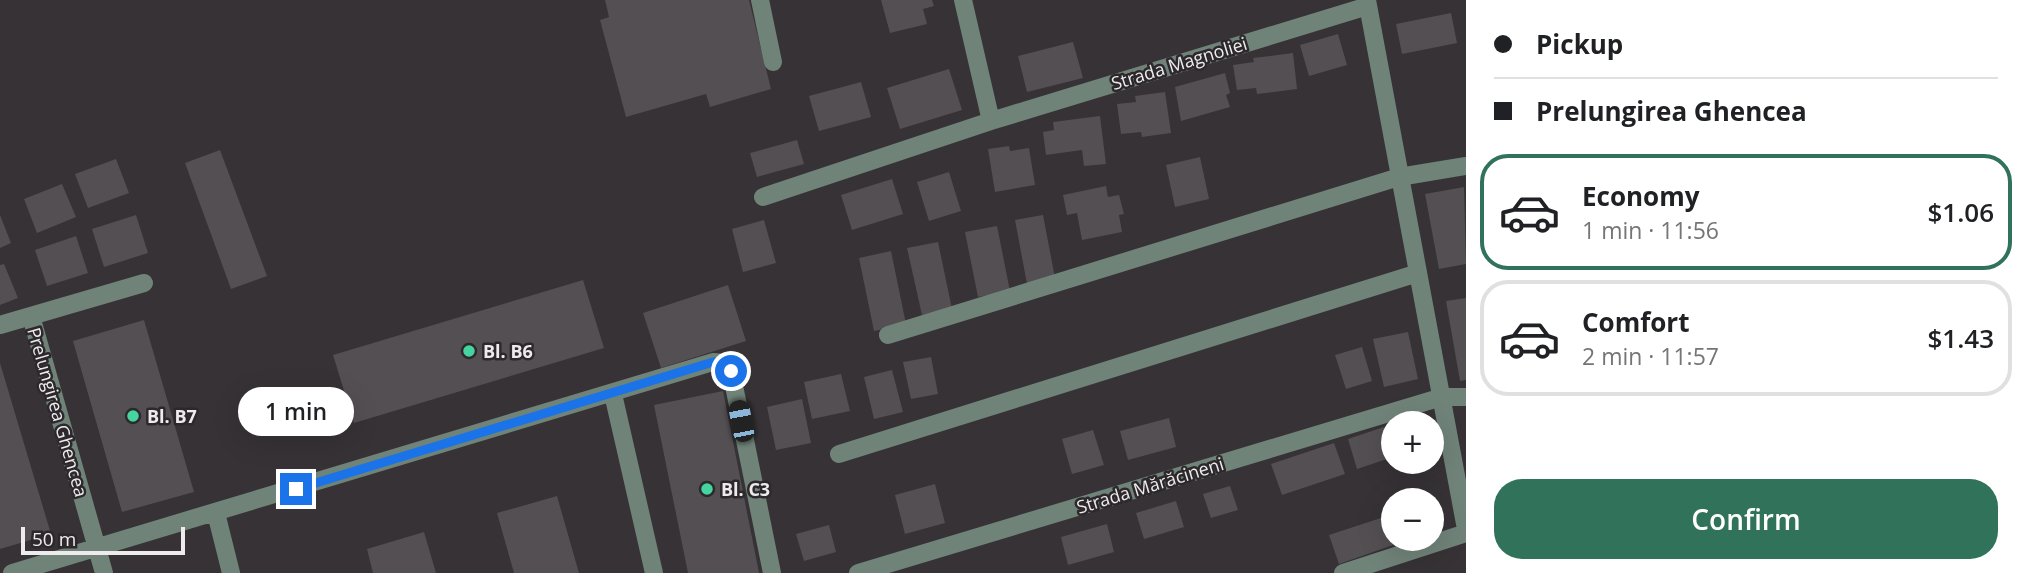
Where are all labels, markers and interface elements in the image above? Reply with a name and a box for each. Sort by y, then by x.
text: Pickup [1536,26,1623,62]
street label: Strada Magnoliei [1108,31,1250,95]
text: Prelungirea Ghencea [1536,93,1807,129]
text: Economy [1582,178,1700,214]
icon: car [1498,181,1561,244]
text: $1.06 [1927,194,1994,230]
text: 1 min · 11:56 [1582,214,1719,246]
text: Comfort [1582,304,1689,340]
icon: car [1498,307,1561,370]
text: $1.43 [1927,320,1994,356]
street label: Prelungirea Ghencea [22,324,94,500]
place label: Bl. B6 [483,339,533,363]
text: 2 min · 11:57 [1582,340,1719,372]
marker: Bl. B6 [461,343,477,359]
route start [715,355,747,387]
callout: 1 min [238,388,354,436]
text: 1 min [265,395,327,427]
car [727,398,756,444]
place label: Bl. B7 [147,404,197,428]
marker: Bl. B7 [125,408,141,424]
map controls [1381,411,1444,551]
button: + [1381,411,1444,474]
street label: Strada Mărăcineni [1073,451,1227,519]
route end [280,473,312,505]
place label: Bl. C3 [721,477,770,501]
button: Confirm [1494,479,1998,559]
marker: Bl. C3 [699,481,715,497]
button: − [1381,488,1444,551]
scale bar [21,524,186,556]
text: 50 m [32,526,76,552]

